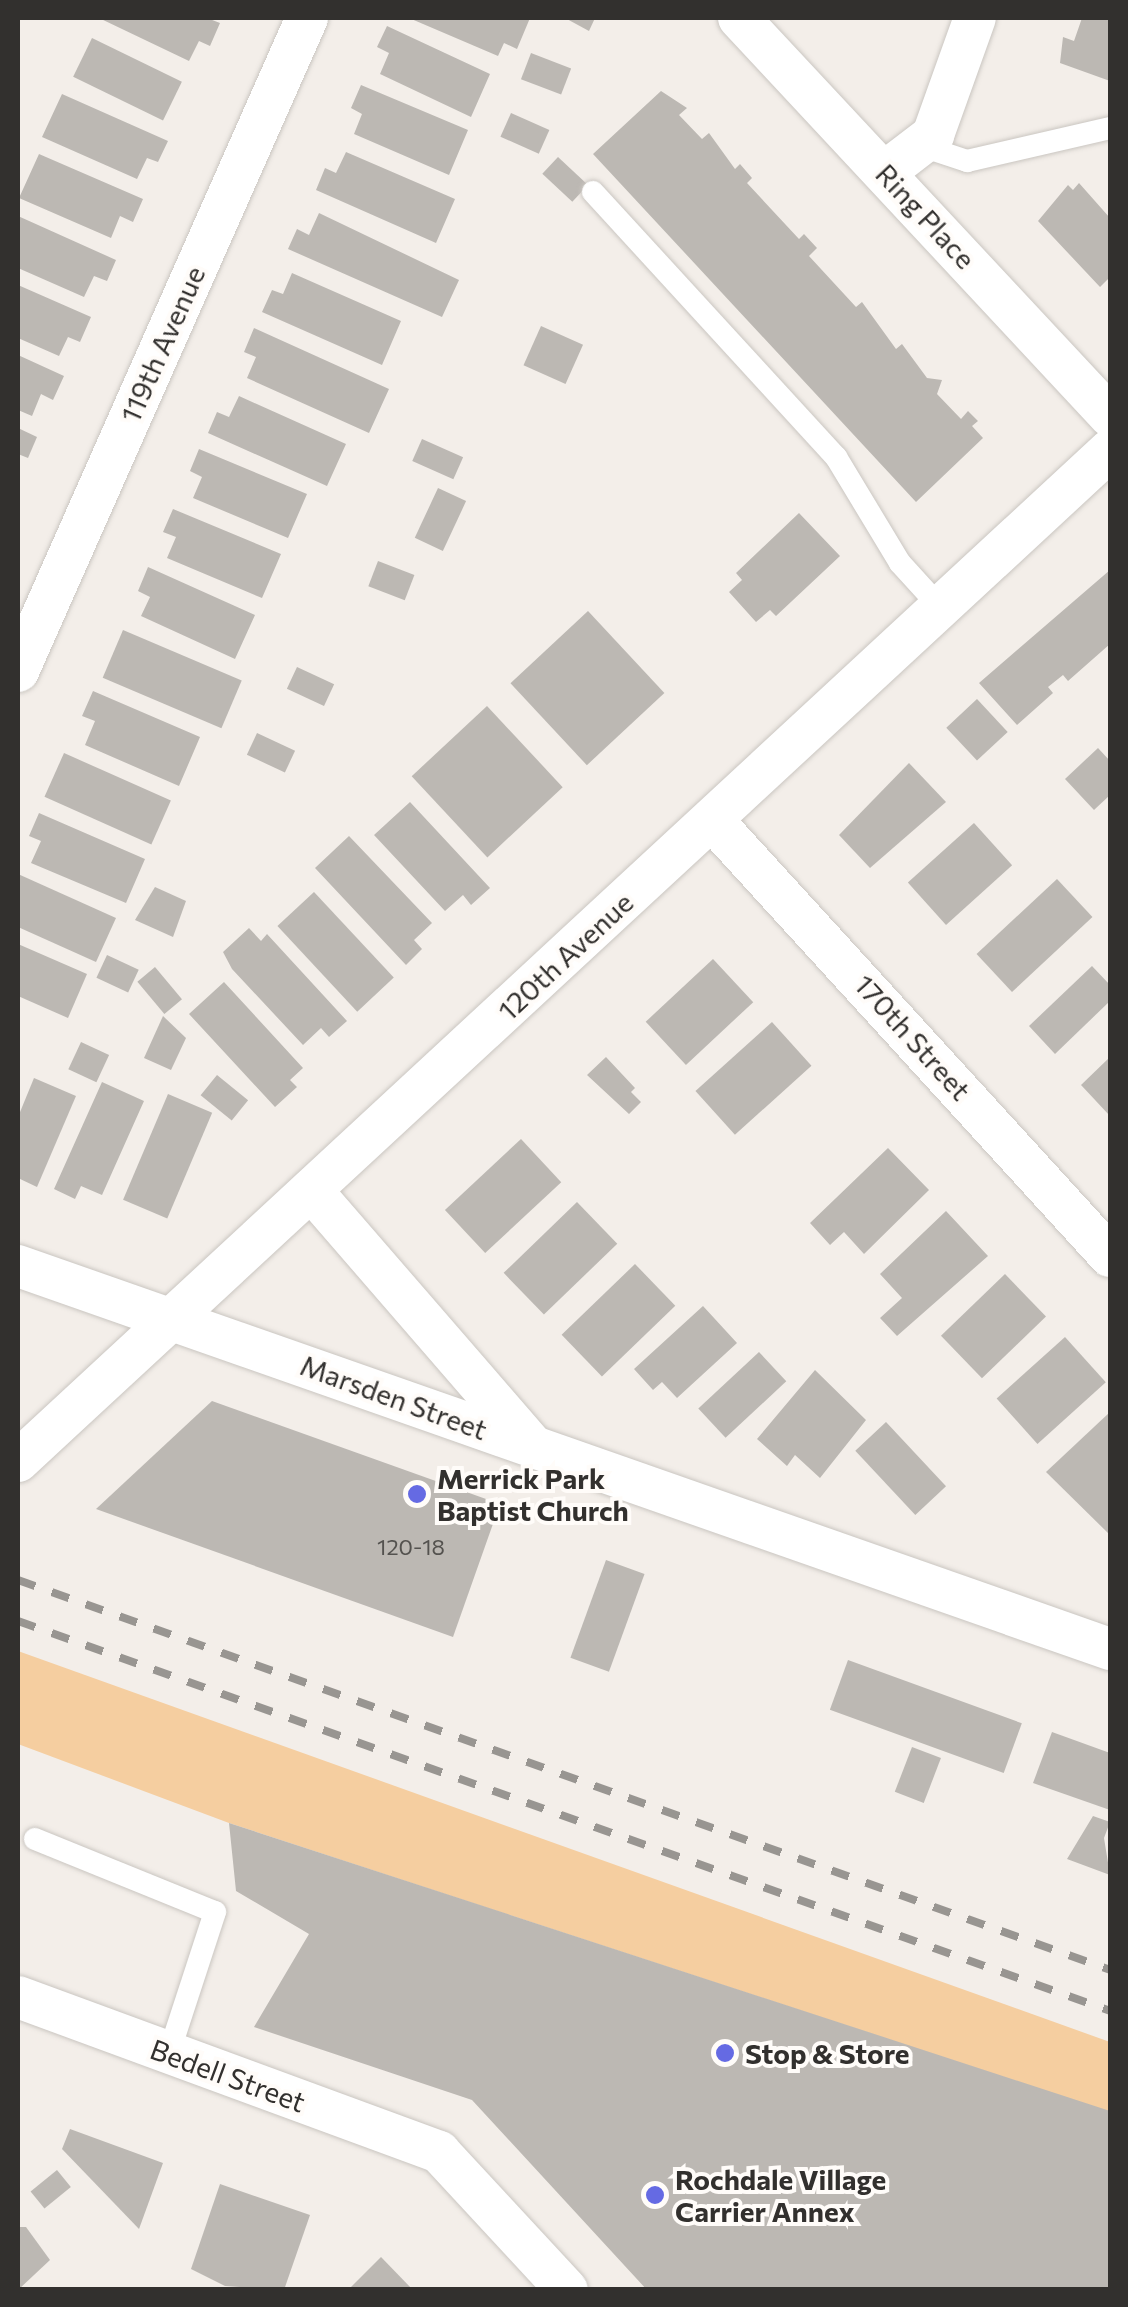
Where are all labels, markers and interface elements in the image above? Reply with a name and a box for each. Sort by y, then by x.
street label: Ring Place [869,157,983,275]
street label: 119th Avenue [113,261,211,427]
street label: 120th Avenue [491,885,639,1027]
street label: 170th Street [848,967,978,1107]
street label: Marsden Street [296,1348,492,1446]
place label: Merrick Park Baptist Church [437,1461,629,1527]
marker: Merrick Park Baptist Church [406,1483,428,1505]
house number: 120-18 [377,1534,445,1560]
street label: Bedell Street [146,2031,310,2119]
place label: Stop & Store [745,2036,910,2070]
marker: Stop & Store [714,2042,736,2064]
place label: Rochdale Village Carrier Annex [675,2162,886,2228]
marker: Rochdale Village Carrier Annex [644,2184,666,2206]

